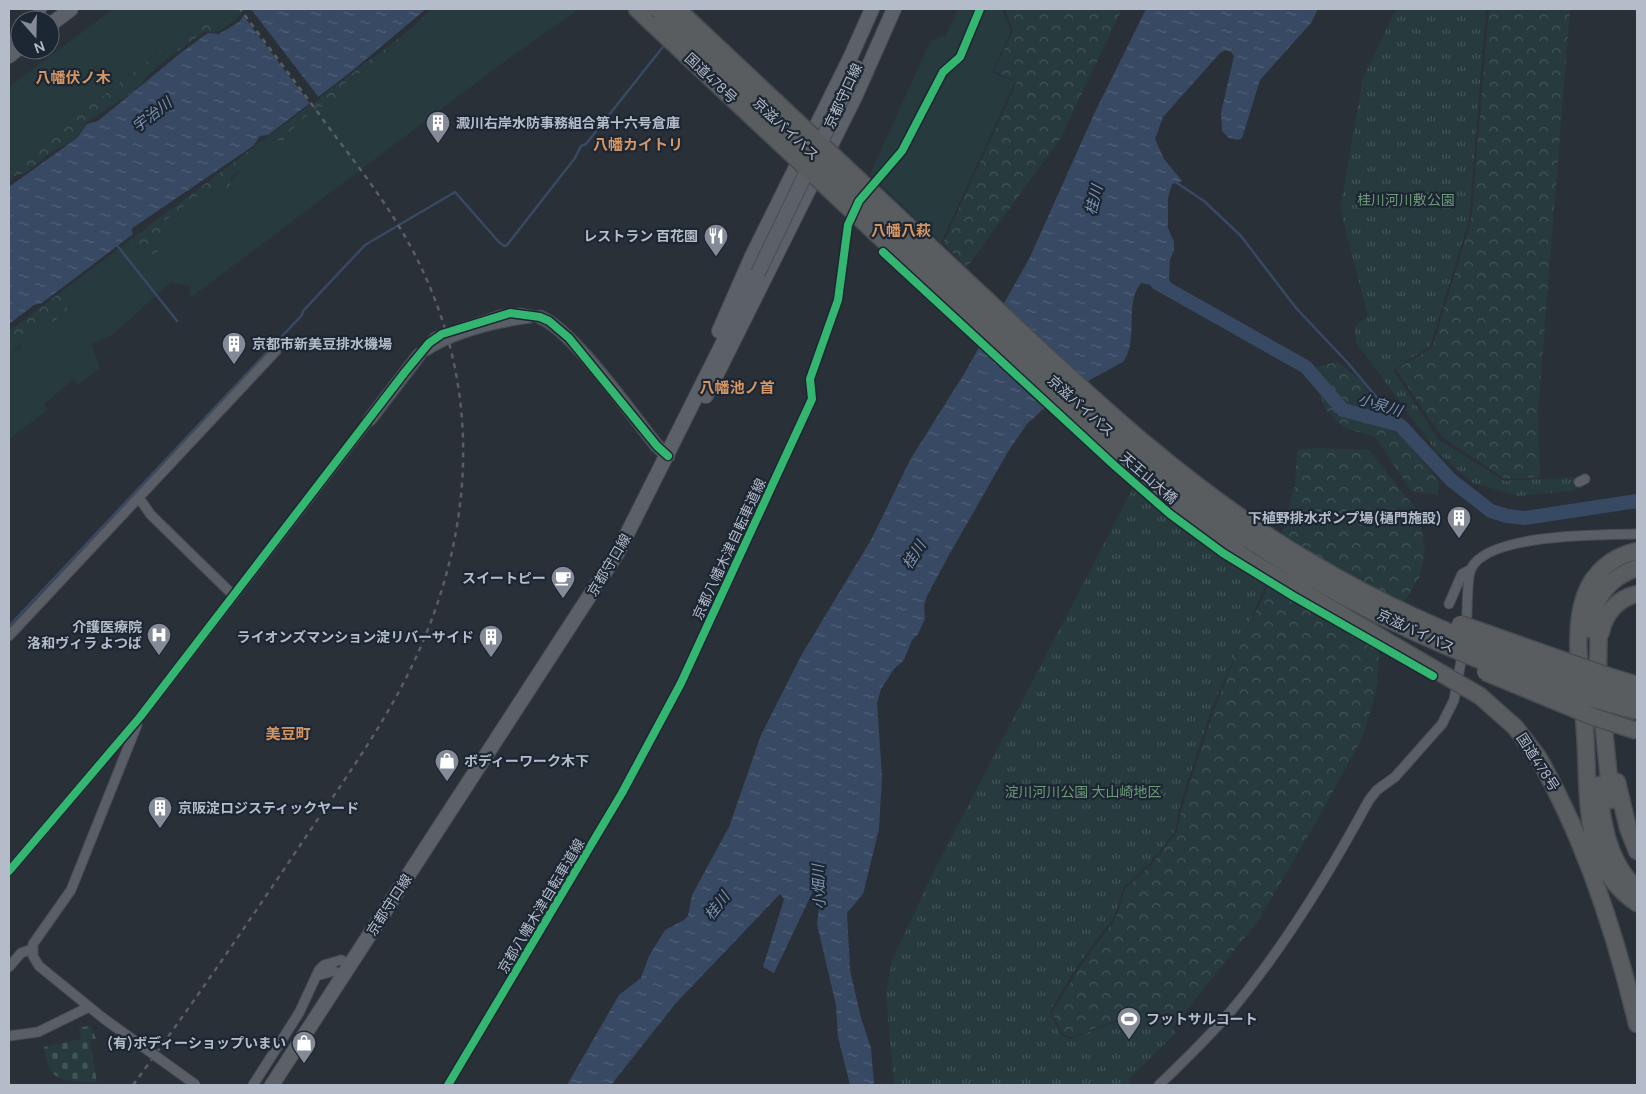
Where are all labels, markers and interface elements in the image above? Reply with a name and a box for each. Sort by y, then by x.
north arrow [10,10,60,60]
text: N [32,37,48,58]
street label: 国道478号 [681,48,742,107]
street label: 京都守口線 [819,60,866,132]
district label: 八幡伏ノ木 [35,67,111,88]
water label: 宇治川 [127,91,177,137]
street label: 京滋バイパス [749,93,823,164]
building icon: 澱川右岸水防事務組合第十六号倉庫 [425,110,451,144]
place label: 澱川右岸水防事務組合第十六号倉庫 [456,113,680,132]
district label: 八幡カイトリ [593,134,683,155]
water label: 桂川 [1080,181,1108,217]
park label: 桂川河川敷公園 [1357,190,1455,209]
district label: 八幡八萩 [871,220,931,241]
restaurant icon: レストラン 百花園 [703,223,729,257]
place label: レストラン 百花園 [583,226,698,245]
building icon: 京都市新美豆排水機場 [221,331,247,365]
place label: 京都市新美豆排水機場 [252,334,392,353]
street label: 京滋バイパス [1044,371,1119,441]
district label: 八幡池ノ首 [699,377,775,398]
water label: 小泉川 [1356,388,1407,422]
street label: 天王山大橋 [1117,447,1182,508]
street label: 京都八幡木津自転車道線 [687,475,770,623]
building icon: 下植野排水ポンプ場(樋門施設) [1446,505,1472,539]
place label: 下植野排水ポンプ場(樋門施設) [1248,508,1442,527]
street label: 京都守口線 [582,530,635,600]
water label: 桂川 [897,535,931,573]
cafe icon: スイートピー [550,565,576,599]
place label: スイートピー [462,568,546,587]
street label: 京滋バイパス [1374,604,1458,657]
place label: 介護医療院 洛和ヴィラ よつば [27,617,142,652]
hospital icon: 介護医療院 洛和ヴィラ よつば [146,622,172,656]
building icon: ライオンズマンション淀リバーサイド [478,624,504,658]
place label: ライオンズマンション淀リバーサイド [237,627,474,646]
district label: 美豆町 [265,723,311,744]
street label: 国道478号 [1513,729,1564,794]
shop icon: ボディーワーク木下 [434,748,460,782]
place label: ボディーワーク木下 [464,751,589,770]
park label: 淀川河川公園 大山崎地区 [1005,782,1161,801]
building icon: 京阪淀ロジスティックヤード [147,795,173,829]
place label: 京阪淀ロジスティックヤード [178,798,359,817]
street label: 京都八幡木津自転車道線 [493,835,588,977]
water label: 小畑川 [807,862,830,910]
street label: 京都守口線 [362,870,416,939]
water label: 桂川 [699,886,735,924]
sports icon: フットサルコート [1116,1006,1142,1040]
place label: フットサルコート [1146,1009,1258,1028]
shop icon: (有)ボディーショップいまい [291,1030,317,1064]
place label: (有)ボディーショップいまい [107,1033,286,1052]

